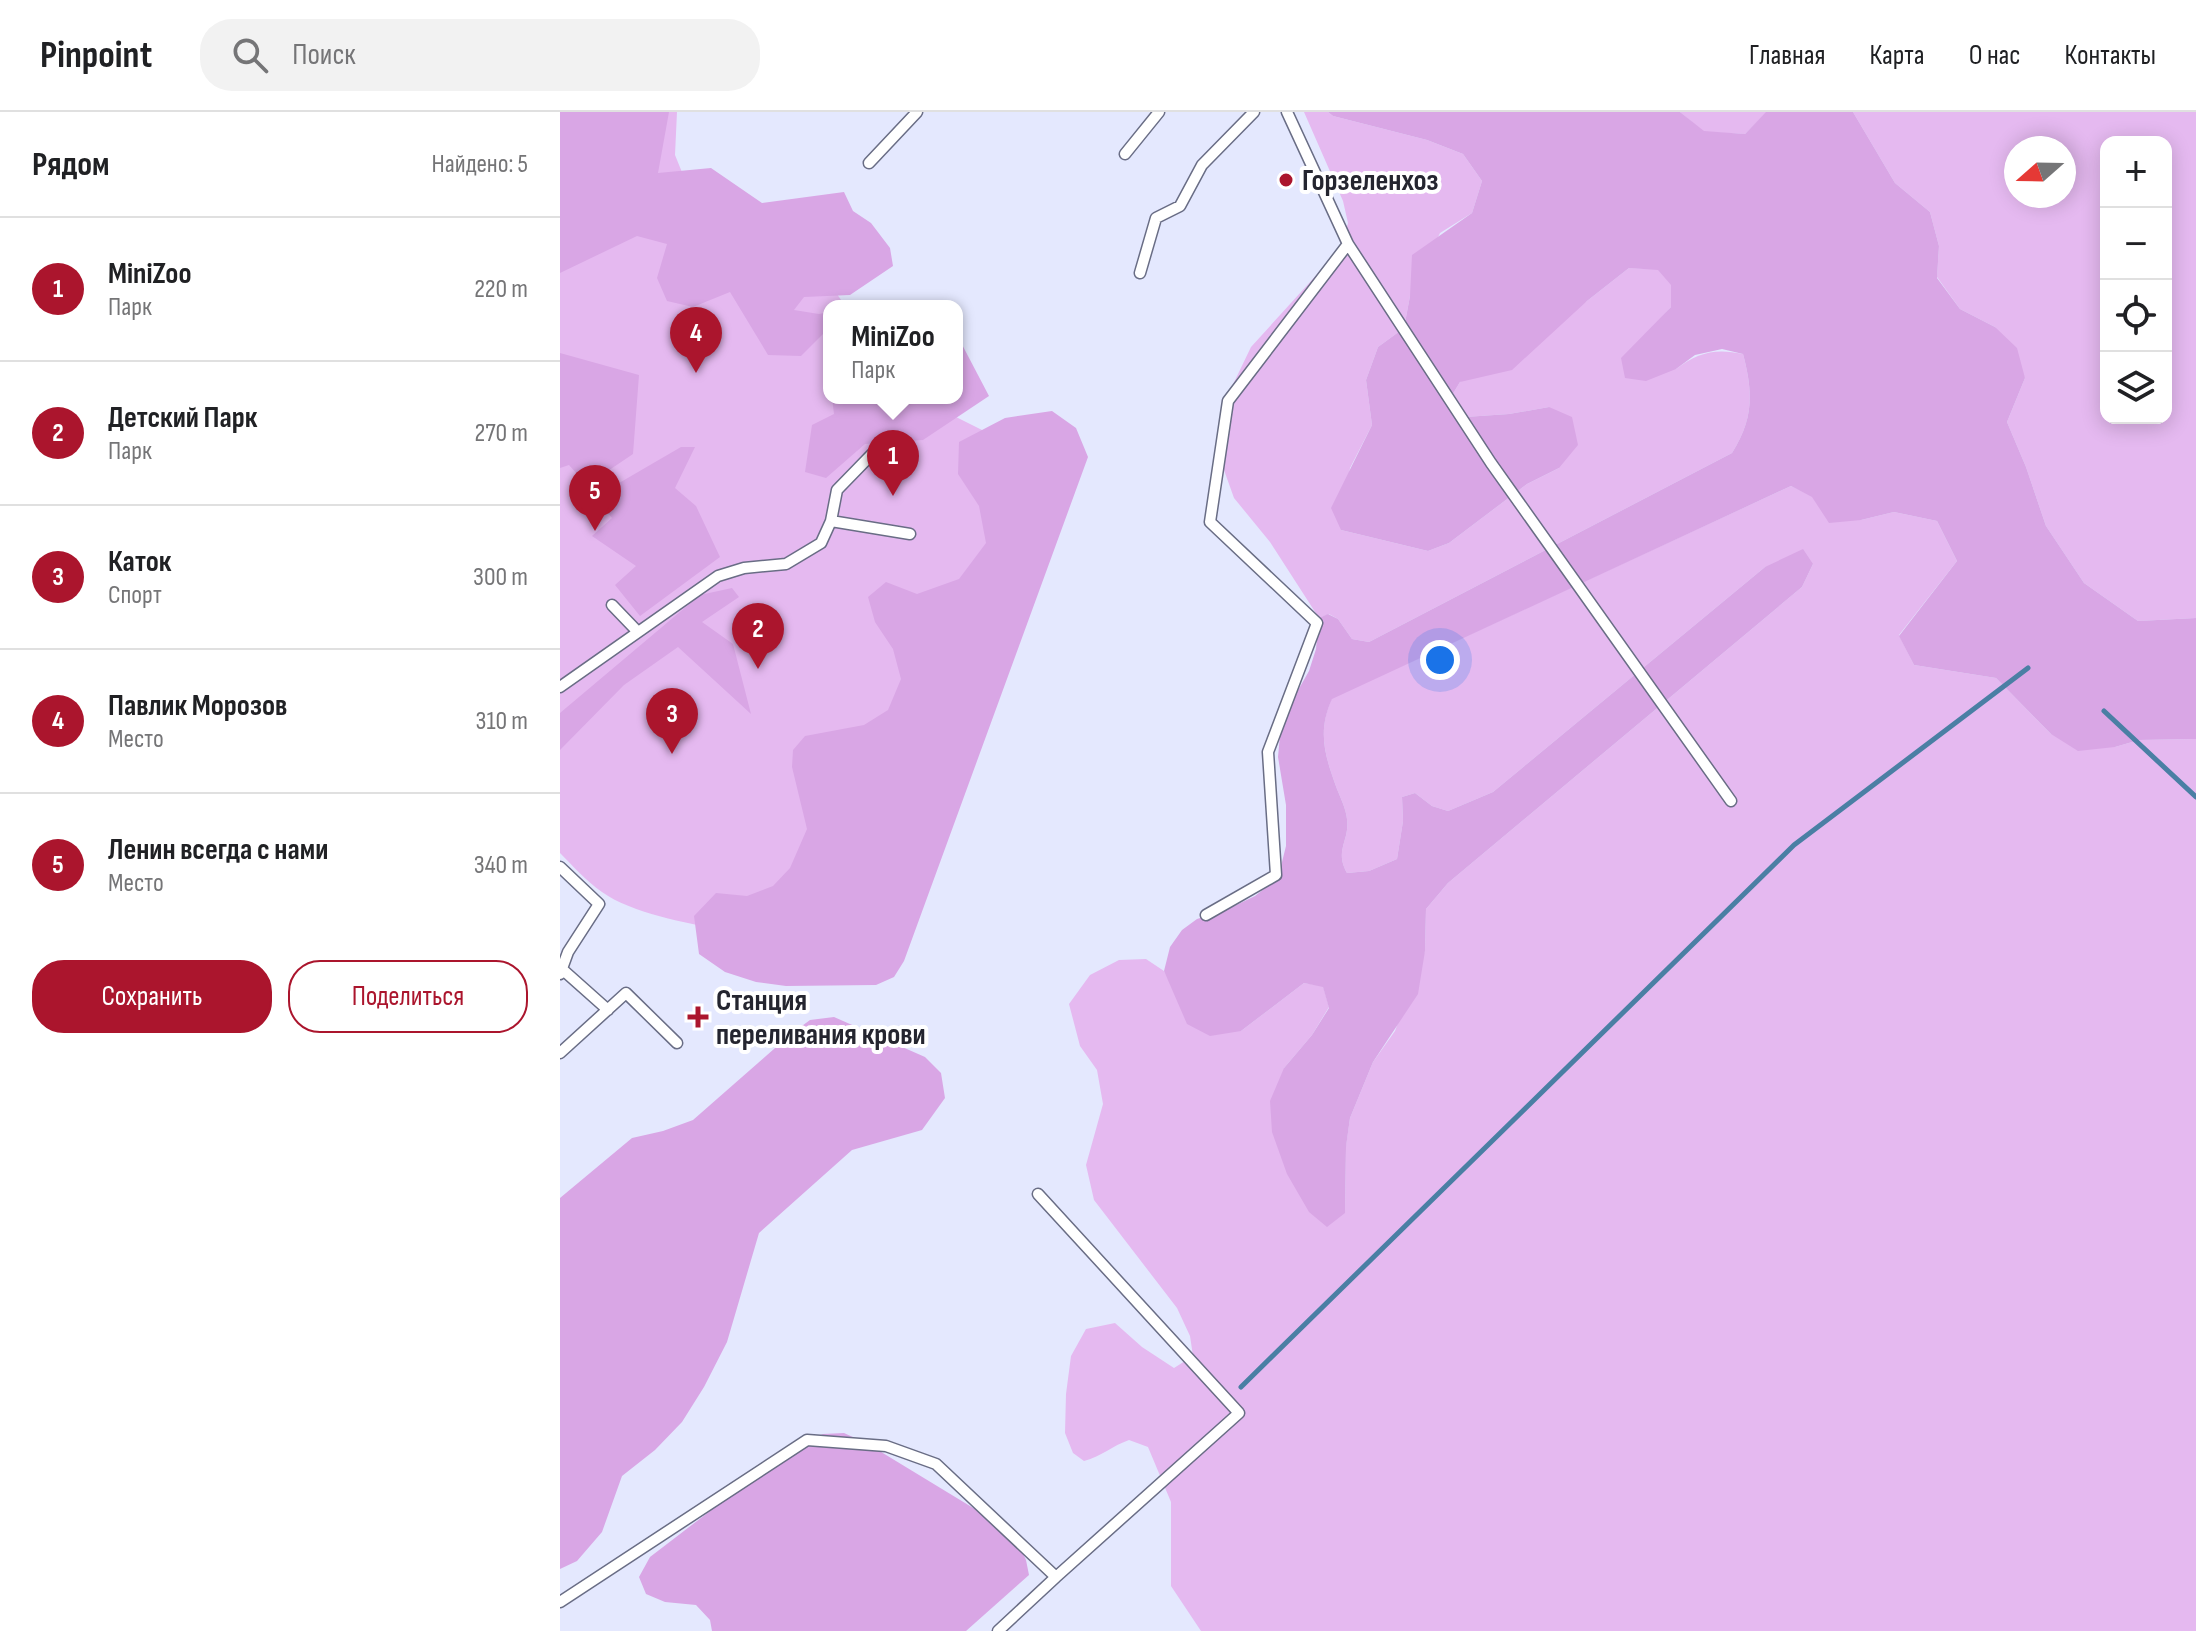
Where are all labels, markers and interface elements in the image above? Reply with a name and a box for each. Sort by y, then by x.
search box [200,19,760,91]
text: Pinpoint [40,33,152,78]
icon: search [228,33,272,77]
text: Поиск [292,37,356,73]
text: Главная [1749,39,1825,72]
text: Карта [1869,39,1925,72]
text: О нас [1969,39,2021,72]
text: Контакты [2065,39,2156,72]
north arrow [2004,136,2076,208]
map controls [2100,136,2172,424]
button: + [2100,136,2172,208]
text: Рядом [32,144,110,185]
text: Найдено: 5 [432,149,528,180]
place label: Горзеленхоз [1302,163,1439,199]
marker: Горзеленхоз [1277,171,1295,189]
button: − [2100,208,2172,280]
text: MiniZoo [108,256,191,292]
text: 1 [53,274,63,305]
text: 220 m [474,274,528,305]
button: locate [2100,280,2172,352]
text: Парк [108,292,152,323]
popup [823,300,963,404]
pin: 4 [670,307,722,373]
text: MiniZoo [851,319,935,355]
button: layers [2100,352,2172,424]
text: Парк [851,355,895,386]
text: Детский Парк [108,400,257,436]
text: 2 [52,418,64,449]
text: 270 m [475,418,528,449]
pin: 1 [867,430,919,496]
text: Парк [108,436,152,467]
pin: 5 [569,465,621,531]
text: Каток [108,544,171,580]
text: 3 [52,562,64,593]
text: 300 m [473,562,528,593]
text: Спорт [108,580,162,611]
pin: 2 [732,603,784,669]
your location [1420,640,1460,680]
text: Павлик Морозов [108,688,287,724]
pin: 3 [646,688,698,754]
text: 4 [52,706,64,737]
text: 310 m [476,706,528,737]
text: Место [108,724,164,755]
text: Ленин всегда с нами [108,832,328,868]
text: 5 [52,850,64,881]
text: 340 m [474,850,528,881]
text: Место [108,868,164,899]
button: Сохранить [32,960,272,1033]
button: Поделиться [288,960,528,1033]
place label: Станция переливания крови [716,983,926,1053]
marker: Станция переливания крови [687,1006,709,1028]

